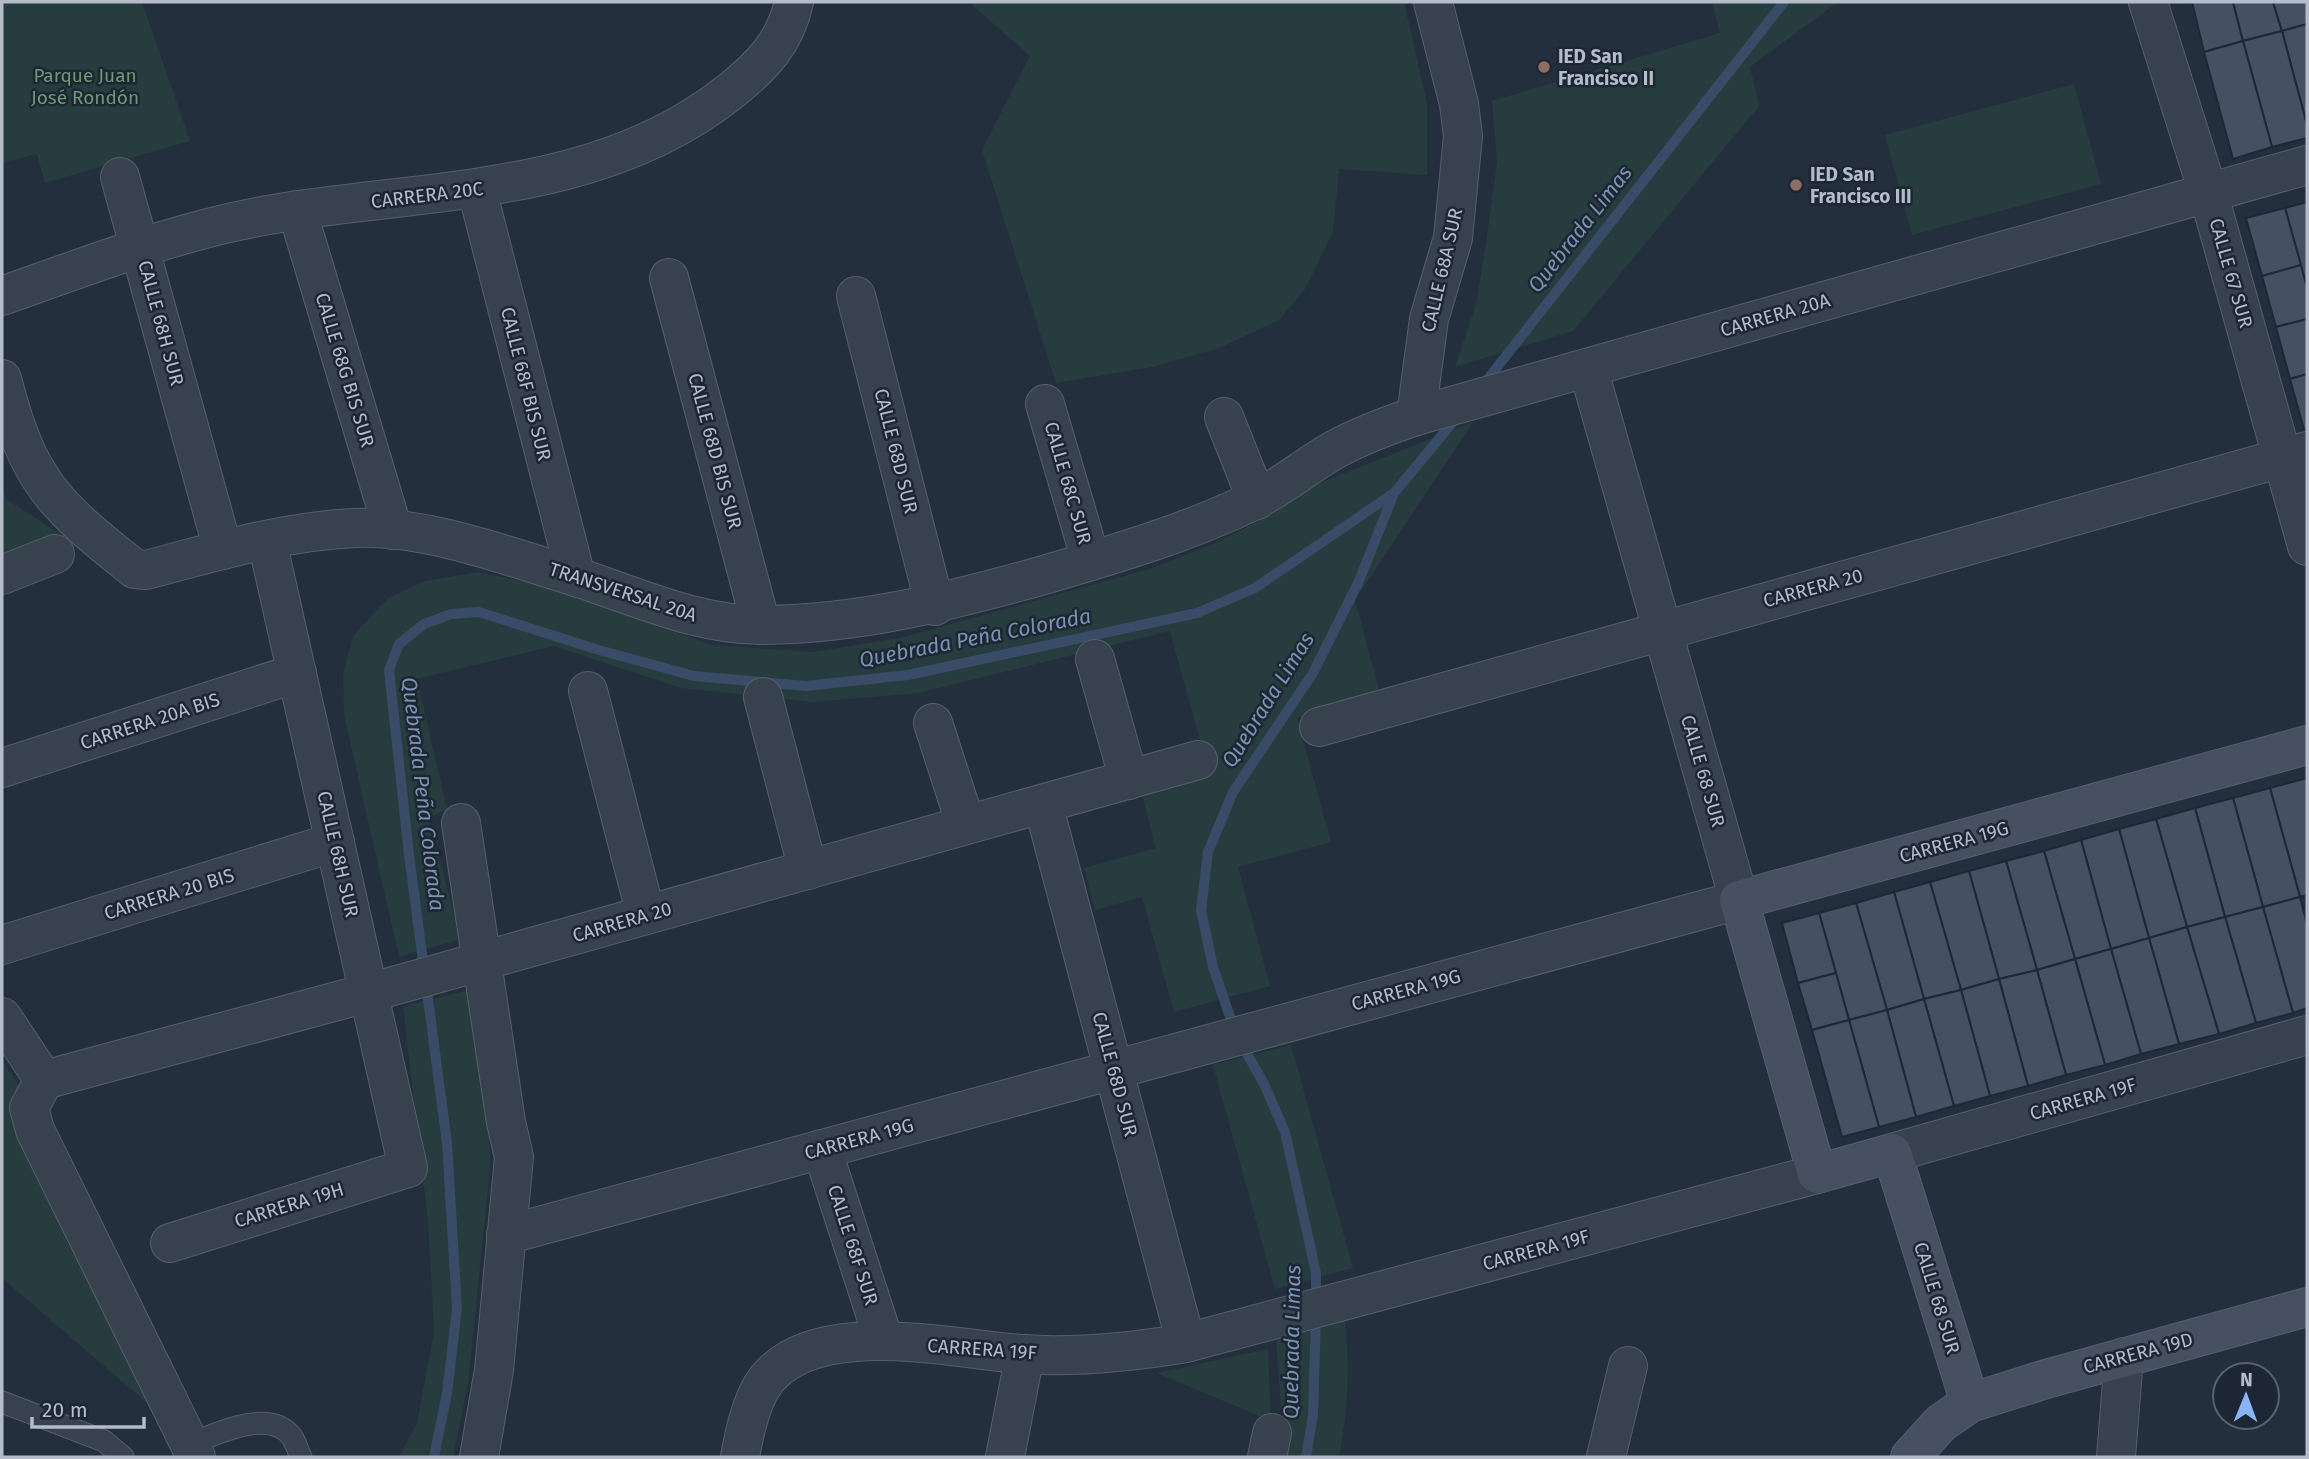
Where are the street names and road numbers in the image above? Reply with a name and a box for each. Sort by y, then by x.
street label: CARRERA 20C [370,177,485,213]
street label: CALLE 68A SUR [1417,205,1468,334]
street label: CALLE 67 SUR [2204,215,2258,331]
street label: CALLE 68H SUR [133,258,189,389]
street label: CARRERA 20A [1718,288,1833,342]
street label: CALLE 68G BIS SUR [311,290,380,450]
street label: CALLE 68F BIS SUR [496,305,556,464]
street label: CALLE 68D BIS SUR [683,371,747,532]
street label: CALLE 68D SUR [869,386,923,516]
street label: CALLE 68C SUR [1040,419,1097,547]
street label: TRANSVERSAL 20A [546,557,700,627]
street label: CARRERA 20 [1761,564,1865,612]
street label: CARRERA 20A BIS [77,688,223,754]
street label: CALLE 68 SUR [1676,712,1730,830]
street label: CALLE 68H SUR [312,789,364,920]
street label: CARRERA 19G [1897,816,2011,868]
street label: CARRERA 20 BIS [101,863,237,925]
street label: CARRERA 20 [570,897,674,947]
street label: CARRERA 19G [1349,964,1463,1016]
street label: CALLE 68D SUR [1087,1009,1143,1139]
street label: CARRERA 19F [2027,1073,2139,1125]
street label: CARRERA 19G [802,1113,916,1165]
street label: CARRERA 19H [231,1177,347,1233]
street label: CALLE 68F SUR [823,1182,883,1308]
street label: CARRERA 19F [1480,1225,1592,1275]
street label: CALLE 68 SUR [1909,1239,1965,1357]
street label: CARRERA 19D [2081,1327,2195,1379]
street label: CARRERA 19F [927,1334,1037,1364]

